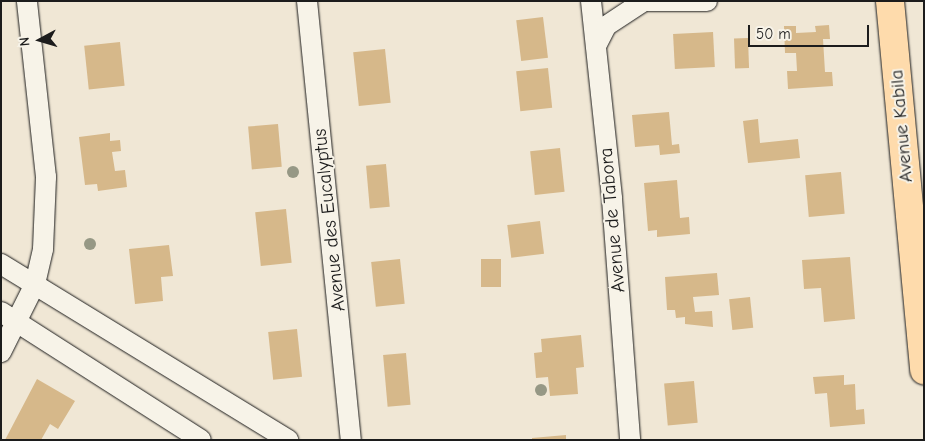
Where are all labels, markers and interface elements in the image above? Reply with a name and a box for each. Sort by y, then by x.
north arrow [15,15,65,65]
scale bar [750,15,871,47]
text: 50 m [756,25,791,43]
text: N [16,36,34,47]
street label: Avenue Kabila [886,69,918,183]
street label: Avenue des Eucalyptus [309,127,351,313]
street label: Avenue de Tabora [595,147,631,293]

